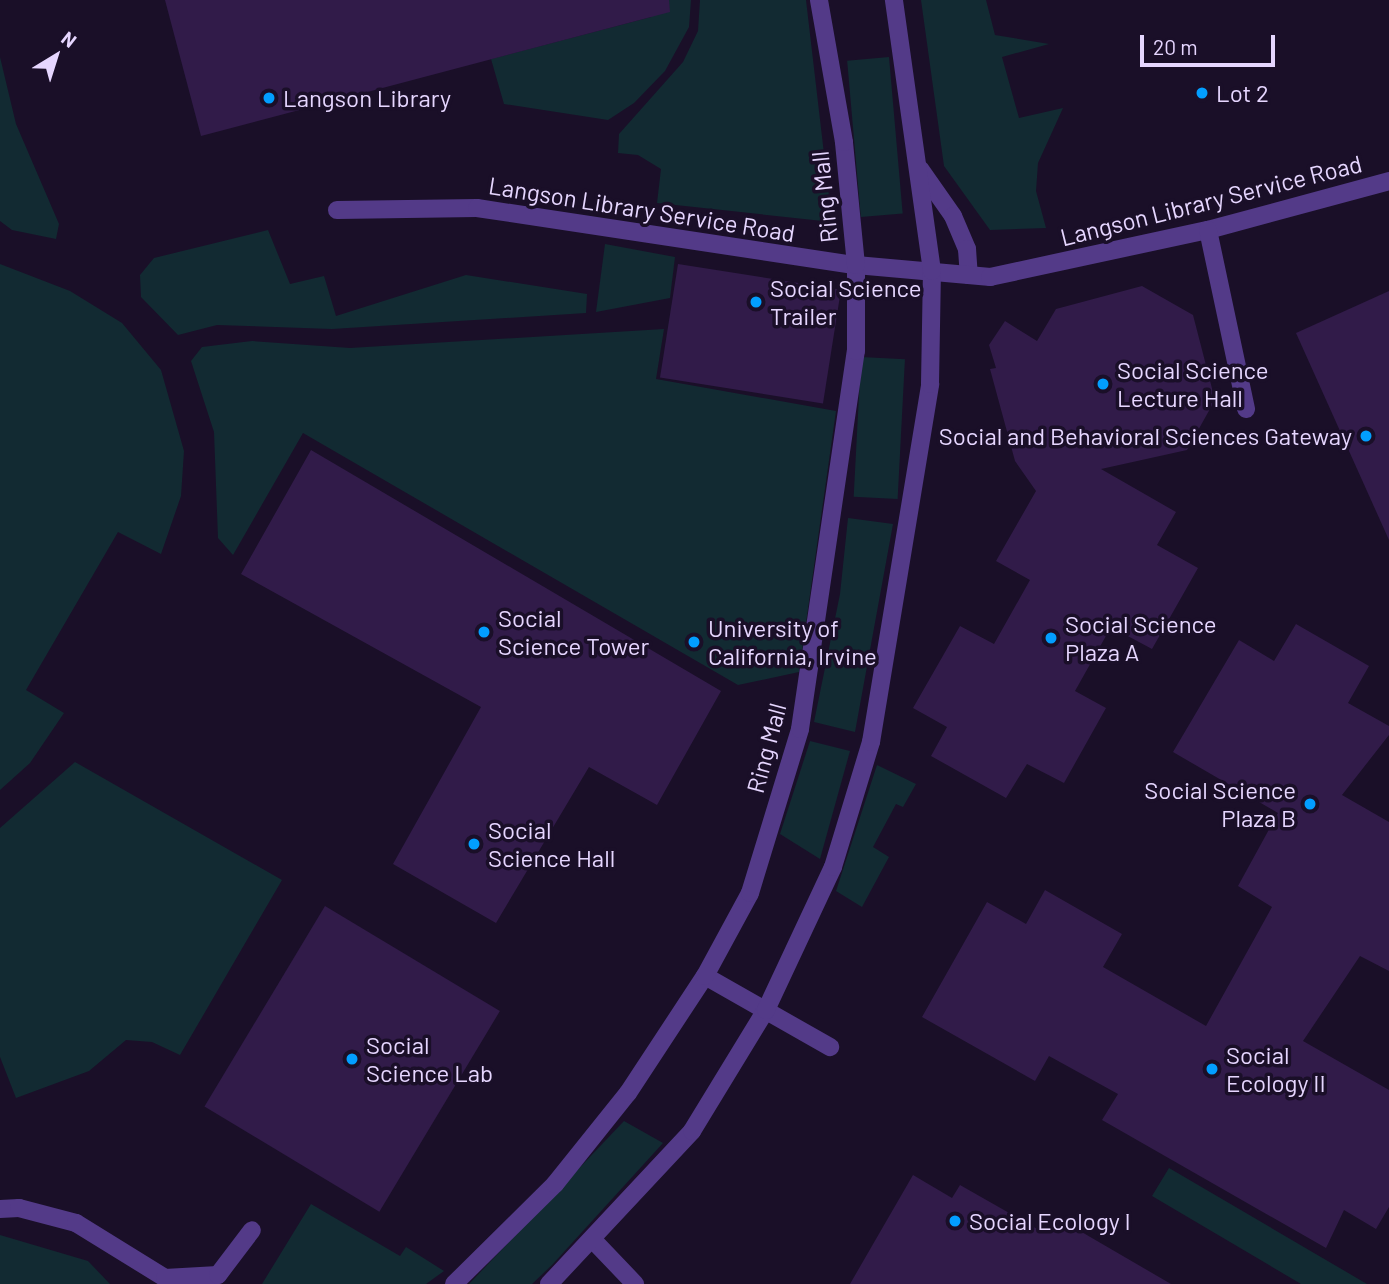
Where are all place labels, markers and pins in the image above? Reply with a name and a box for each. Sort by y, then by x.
place label: Lot 2 [1216,79,1269,107]
place label: Langson Library [283,84,451,112]
marker: Lot 2 [1194,85,1210,101]
marker: Langson Library [261,90,277,106]
place label: Social Science Trailer [770,274,922,330]
marker: Social Science Trailer [748,294,764,310]
place label: Social Science Lecture Hall [1117,356,1269,412]
marker: Social Science Lecture Hall [1095,376,1111,392]
place label: Social and Behavioral Sciences Gateway [939,422,1352,450]
marker: Social and Behavioral Sciences Gateway [1358,428,1374,444]
place label: Social Science Tower [498,604,649,660]
place label: Social Science Plaza A [1065,610,1217,666]
place label: University of California, Irvine [708,614,877,670]
marker: Social Science Tower [476,624,492,640]
marker: Social Science Plaza A [1043,630,1059,646]
marker: University of California, Irvine [686,634,702,650]
place label: Social Science Plaza B [1144,776,1296,832]
marker: Social Science Plaza B [1302,796,1318,812]
place label: Social Science Hall [488,816,615,872]
marker: Social Science Hall [466,836,482,852]
place label: Social Science Lab [366,1031,493,1087]
place label: Social Ecology II [1226,1041,1326,1097]
marker: Social Science Lab [344,1051,360,1067]
marker: Social Ecology II [1204,1061,1220,1077]
place label: Social Ecology I [969,1207,1131,1235]
marker: Social Ecology I [947,1213,963,1229]

